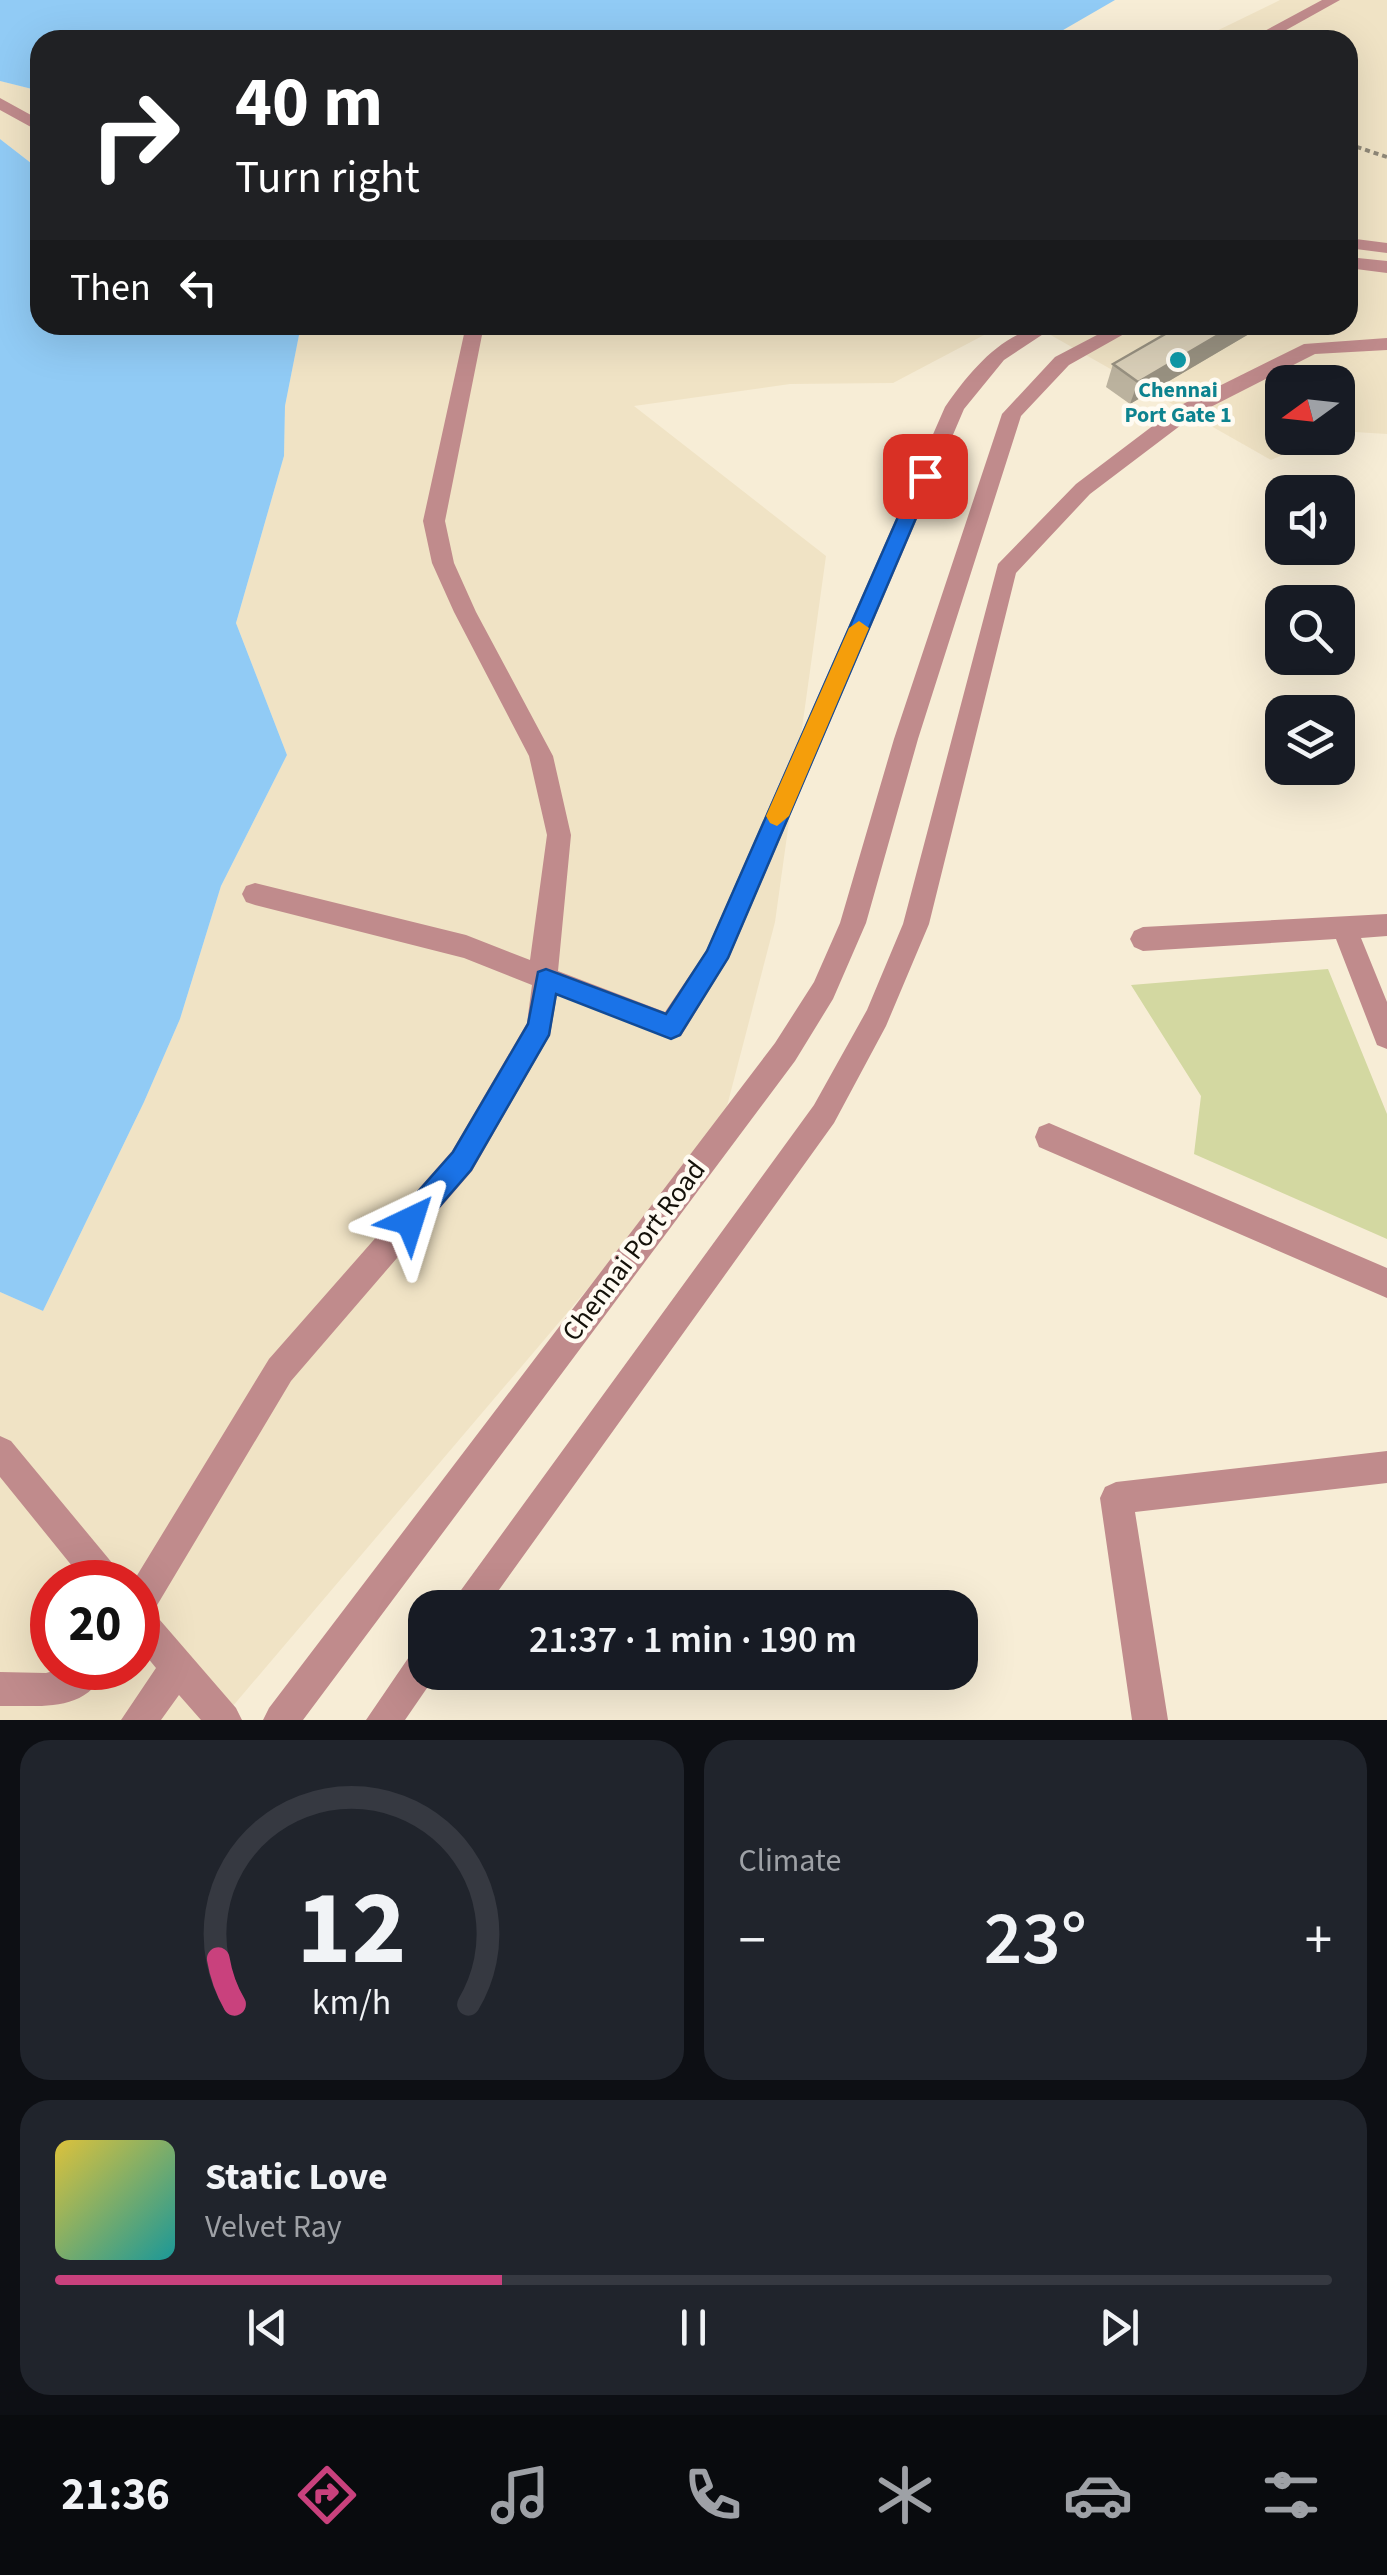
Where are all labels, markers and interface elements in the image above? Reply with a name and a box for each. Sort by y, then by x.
text: 40 m [235,53,383,153]
icon: right [70,70,200,200]
text: Turn right [235,146,420,210]
icon: left [171,260,226,315]
text: Then [70,261,151,315]
marker: Chennai Port Gate 1 [1167,349,1189,371]
north arrow [1265,365,1355,455]
map controls [1265,365,1355,785]
place label: Chennai Port Gate 1 [1124,374,1232,431]
pin [883,434,968,519]
icon: arrive [898,449,953,504]
button: sound [1265,475,1355,565]
button: search [1265,585,1355,675]
button: layers [1265,695,1355,785]
street label: Chennai Port Road [552,1152,715,1350]
position arrow [358,1169,462,1273]
speed limit sign: 20 [30,1560,160,1690]
text: 21:37 · 1 min · 190 m [529,1613,857,1667]
text: Climate [739,1838,841,1884]
text: 12 [297,1856,407,2004]
text: 23° [984,1886,1087,1993]
text: − [739,1902,766,1980]
text: + [1305,1902,1332,1980]
text: km/h [312,1977,391,2028]
text: Static Love [205,2150,388,2204]
text: Velvet Ray [205,2204,342,2250]
icon: previous [240,2300,295,2355]
icon: pause [666,2300,721,2355]
icon: next [1092,2300,1147,2355]
icon: directions [292,2460,362,2530]
icon: music [485,2460,555,2530]
icon: phone [678,2460,748,2530]
icon: climate [870,2460,940,2530]
icon: car [1063,2460,1133,2530]
icon: filters [1256,2460,1326,2530]
text: 21:36 [61,2463,170,2527]

